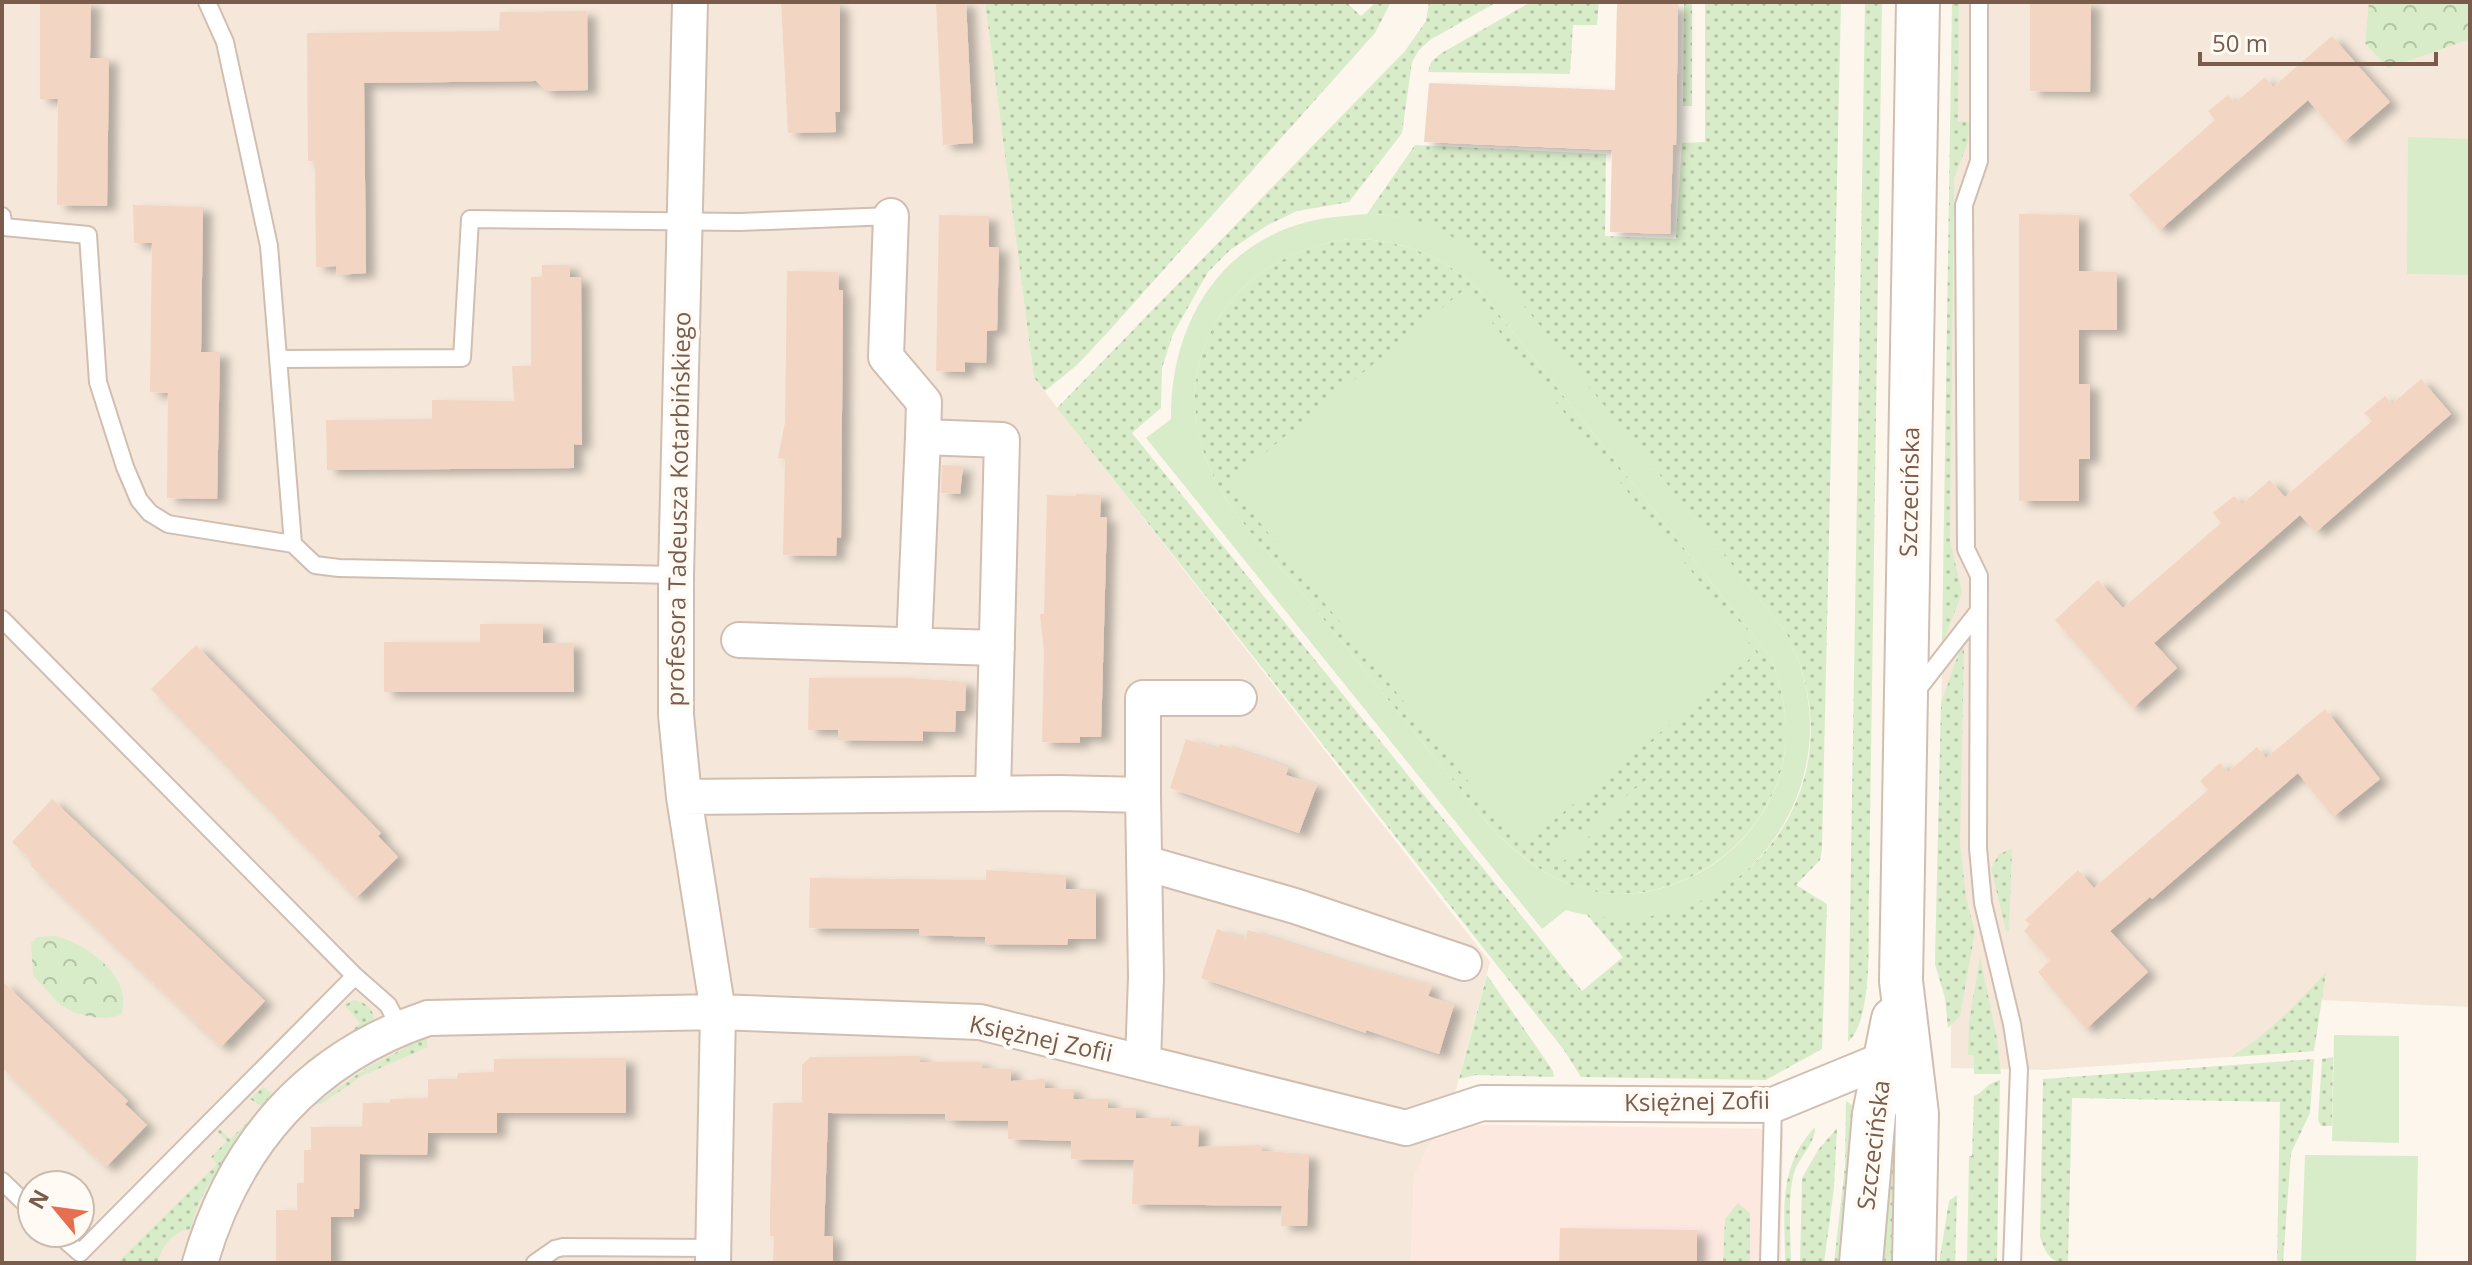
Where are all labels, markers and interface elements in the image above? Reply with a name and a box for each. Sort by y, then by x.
scale bar [2200,16,2436,66]
text: 50 m [2212,26,2268,59]
street label: profesora Tadeusza Kotarbińskiego [658,311,697,707]
street label: Szczecińska [1891,427,1926,557]
street label: Księżnej Zofii [967,1006,1116,1069]
street label: Szczecińska [1848,1078,1897,1211]
street label: Księżnej Zofii [1624,1083,1770,1118]
north arrow [16,1169,96,1249]
text: N [20,1184,55,1214]

